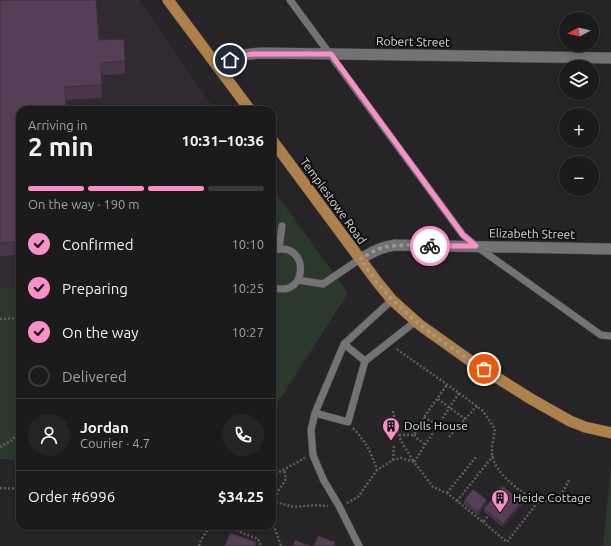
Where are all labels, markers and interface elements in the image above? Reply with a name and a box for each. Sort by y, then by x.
north arrow [559,12,599,52]
map controls [559,12,599,196]
street label: Robert Street [376,34,450,49]
pin [213,43,247,77]
icon: home [219,49,241,71]
button: layers [559,60,599,100]
button: + [559,108,599,148]
text: Arriving in [28,118,87,132]
text: 2 min [28,132,94,161]
text: 10:31–10:36 [181,132,264,149]
street label: Templestowe Road [298,155,369,246]
button: − [559,156,599,196]
text: On the way · 190 m [28,197,140,211]
courier [410,226,450,266]
street label: Elizabeth Street [489,226,575,241]
icon: check [28,233,50,255]
icon: bike [419,235,441,257]
text: Confirmed [62,236,134,253]
text: 10:10 [231,237,264,251]
icon: check [28,277,50,299]
text: Preparing [62,280,128,297]
text: 10:25 [231,281,264,295]
icon: check [28,321,50,343]
text: On the way [62,324,138,341]
text: 10:27 [231,325,264,339]
pin [467,352,501,386]
icon: bag [473,358,495,380]
text: Delivered [62,368,127,385]
button: person [28,414,70,456]
button: phone [222,414,264,456]
building icon: Dolls House [381,416,401,441]
text: Jordan [80,419,129,436]
place label: Dolls House [404,419,468,432]
text: Courier · 4.7 [80,436,150,450]
text: Order #6996 [28,488,115,505]
text: $34.25 [218,488,264,505]
building icon: Heide Cottage [490,488,510,513]
place label: Heide Cottage [513,491,591,504]

